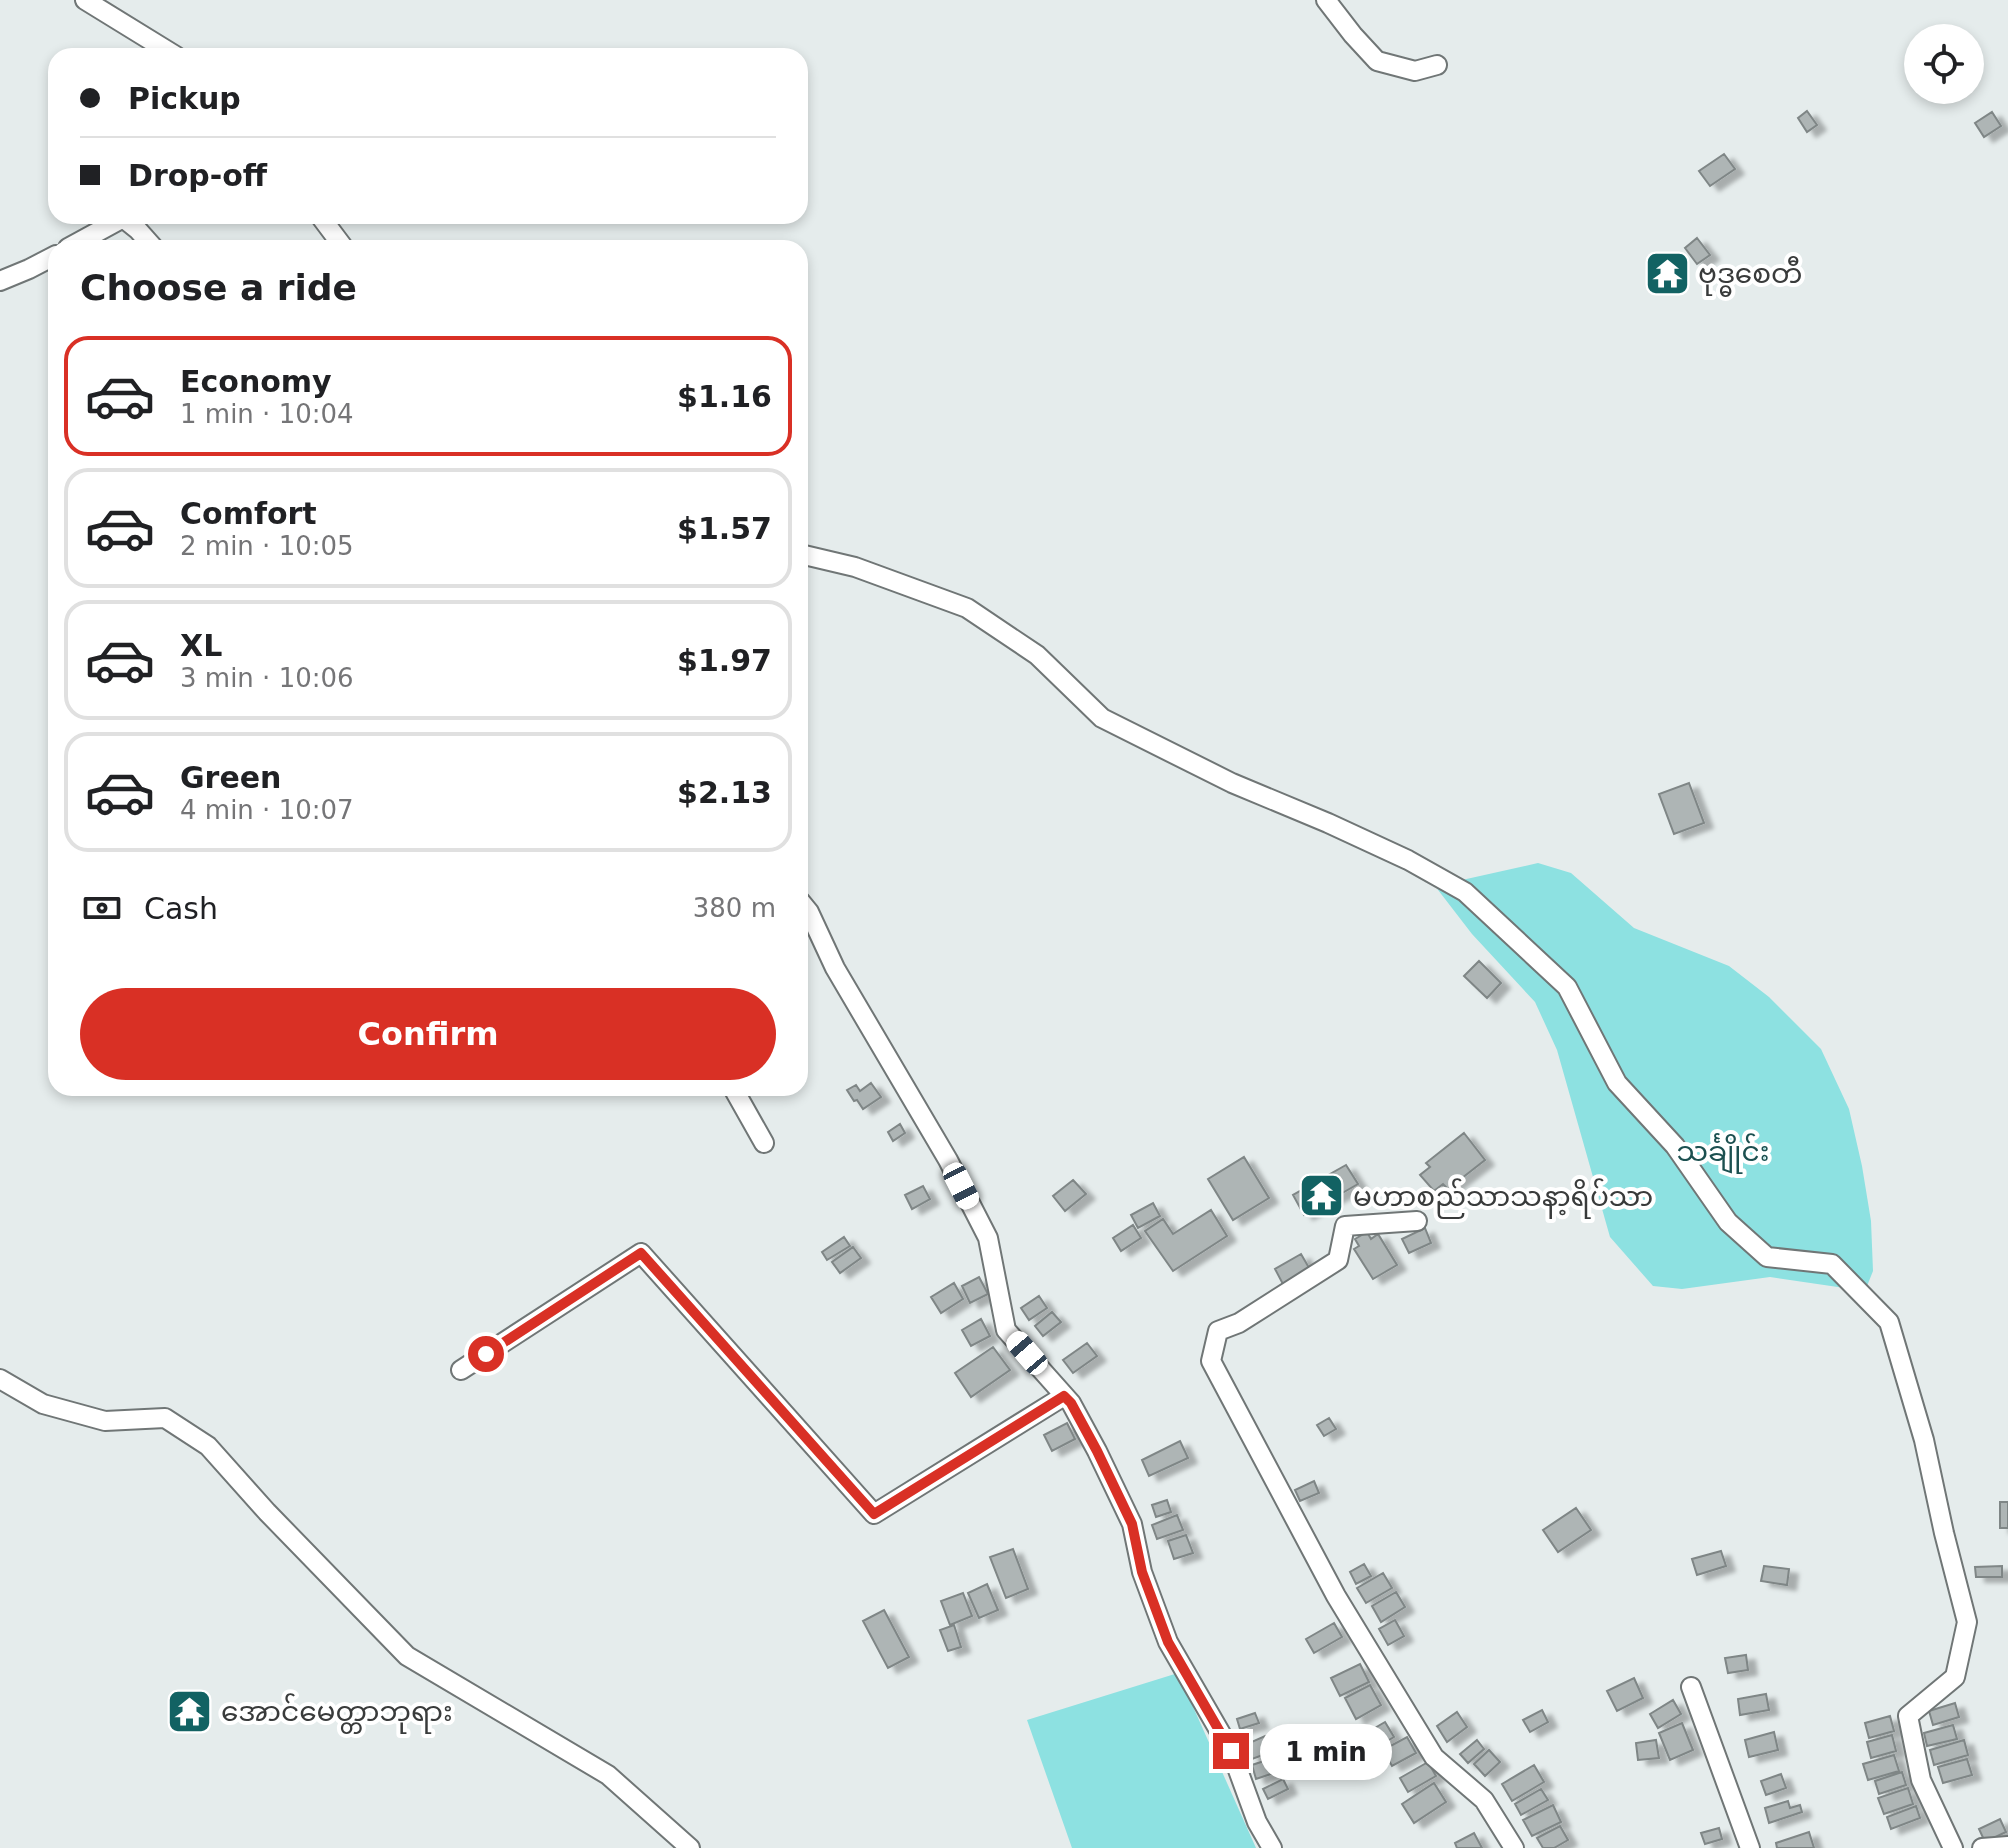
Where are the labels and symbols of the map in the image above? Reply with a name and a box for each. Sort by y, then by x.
temple icon: ဗုဒ္ဓစေတီ [1643,249,1691,297]
place label: ဗုဒ္ဓစေတီ [1698,256,1803,297]
park label: သင်္ချိုင်း [1677,1133,1769,1174]
car [939,1159,983,1213]
temple icon: မဟာစည်သာသနာ့ရိပ်သာ [1298,1172,1346,1220]
place label: မဟာစည်သာသနာ့ရိပ်သာ [1353,1178,1653,1219]
car [1002,1327,1052,1379]
route start [468,1336,504,1372]
temple icon: အောင်မေတ္တာဘုရား [166,1687,214,1735]
place label: အောင်မေတ္တာဘုရား [221,1693,453,1734]
callout: 1 min [1259,1723,1391,1779]
route end [1213,1733,1249,1769]

